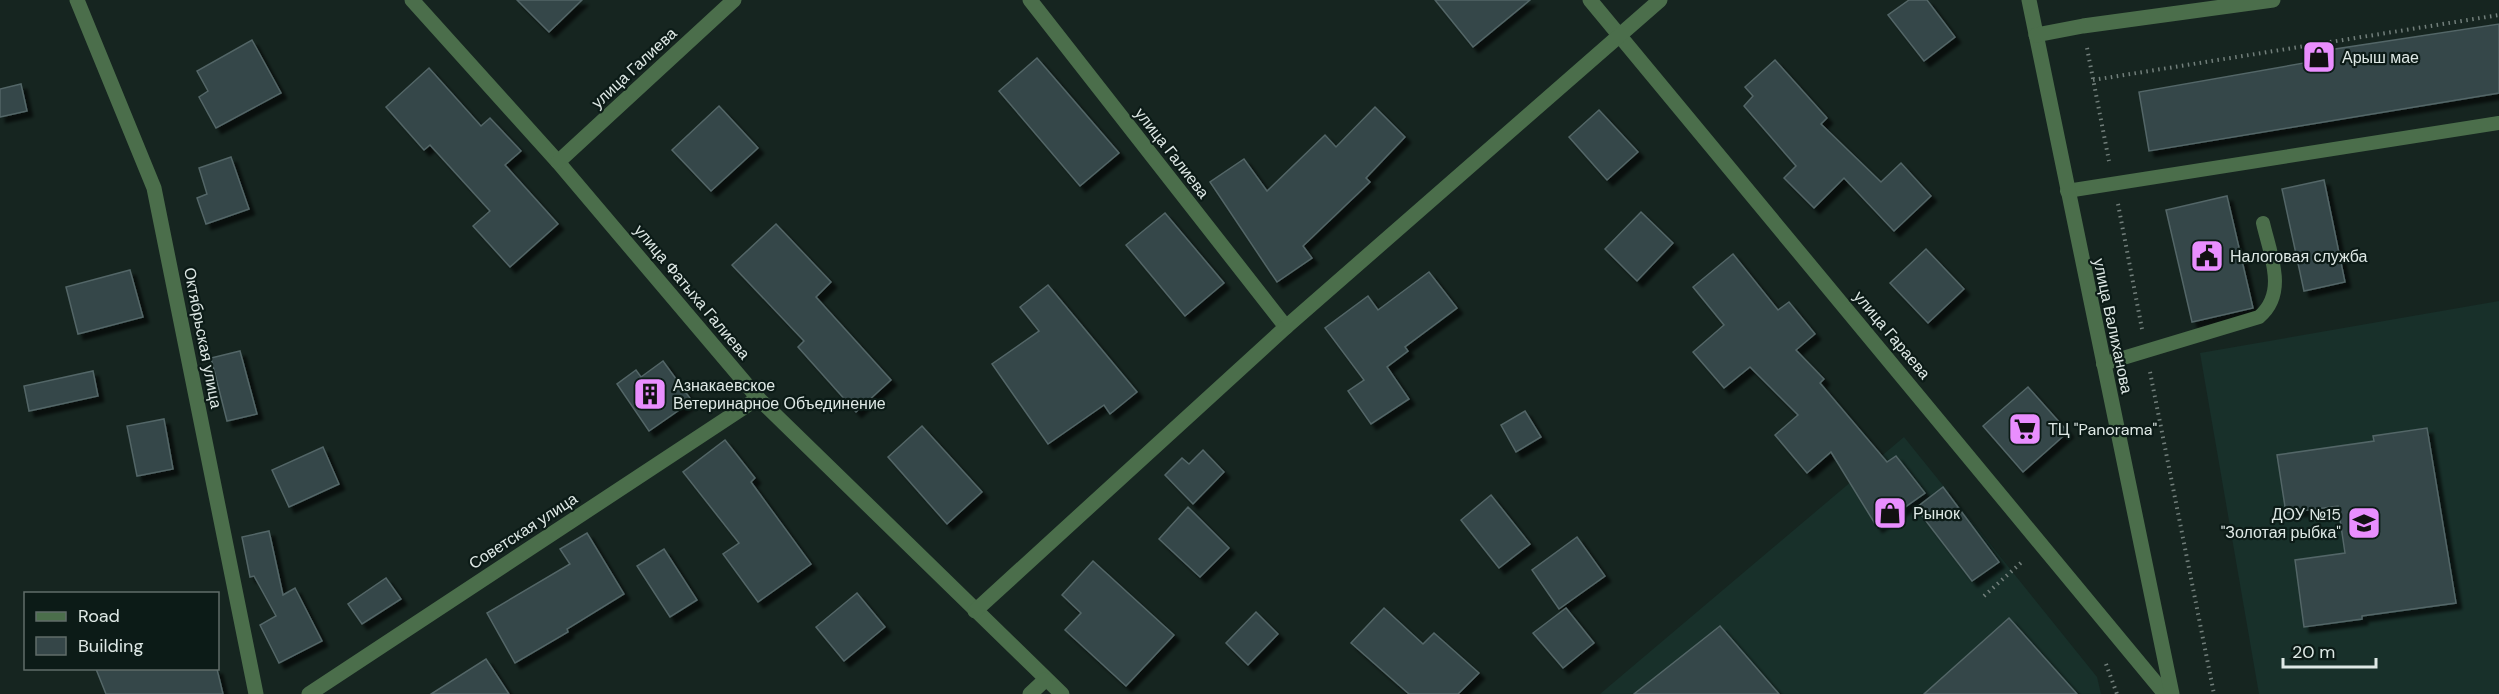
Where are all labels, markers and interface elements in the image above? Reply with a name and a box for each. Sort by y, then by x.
street label: улица Галиева [587,23,681,113]
shop icon: Арыш мае [2301,39,2337,75]
place label: Арыш мае [2342,47,2419,68]
street label: улица Галиева [1130,103,1214,203]
street label: улица Фатыха Галиева [629,220,755,364]
public building icon: Налоговая служба [2189,238,2225,274]
place label: Налоговая служба [2230,246,2368,267]
street label: улица Валиханова [2088,256,2138,396]
street label: Октябрьская улица [179,266,227,410]
street label: улица Гараева [1849,287,1935,384]
place label: Азнакаевское Ветеринарное Объединение [673,375,886,414]
building icon: Азнакаевское Ветеринарное Объединение [632,376,668,412]
supermarket icon: ТЦ "Panorama" [2007,411,2043,447]
place label: ТЦ "Panorama" [2048,419,2157,440]
street label: Советская улица [465,488,581,574]
shop icon: Рынок [1872,495,1908,531]
place label: Рынок [1913,503,1961,524]
place label: ДОУ №15 "Золотая рыбка" [2221,504,2341,543]
school or university icon: ДОУ №15 "Золотая рыбка" [2346,505,2382,541]
legend [24,592,219,670]
text: Road [78,604,120,628]
scale bar [2283,631,2376,669]
text: Building [78,634,143,658]
text: 20 m [2292,640,2335,664]

